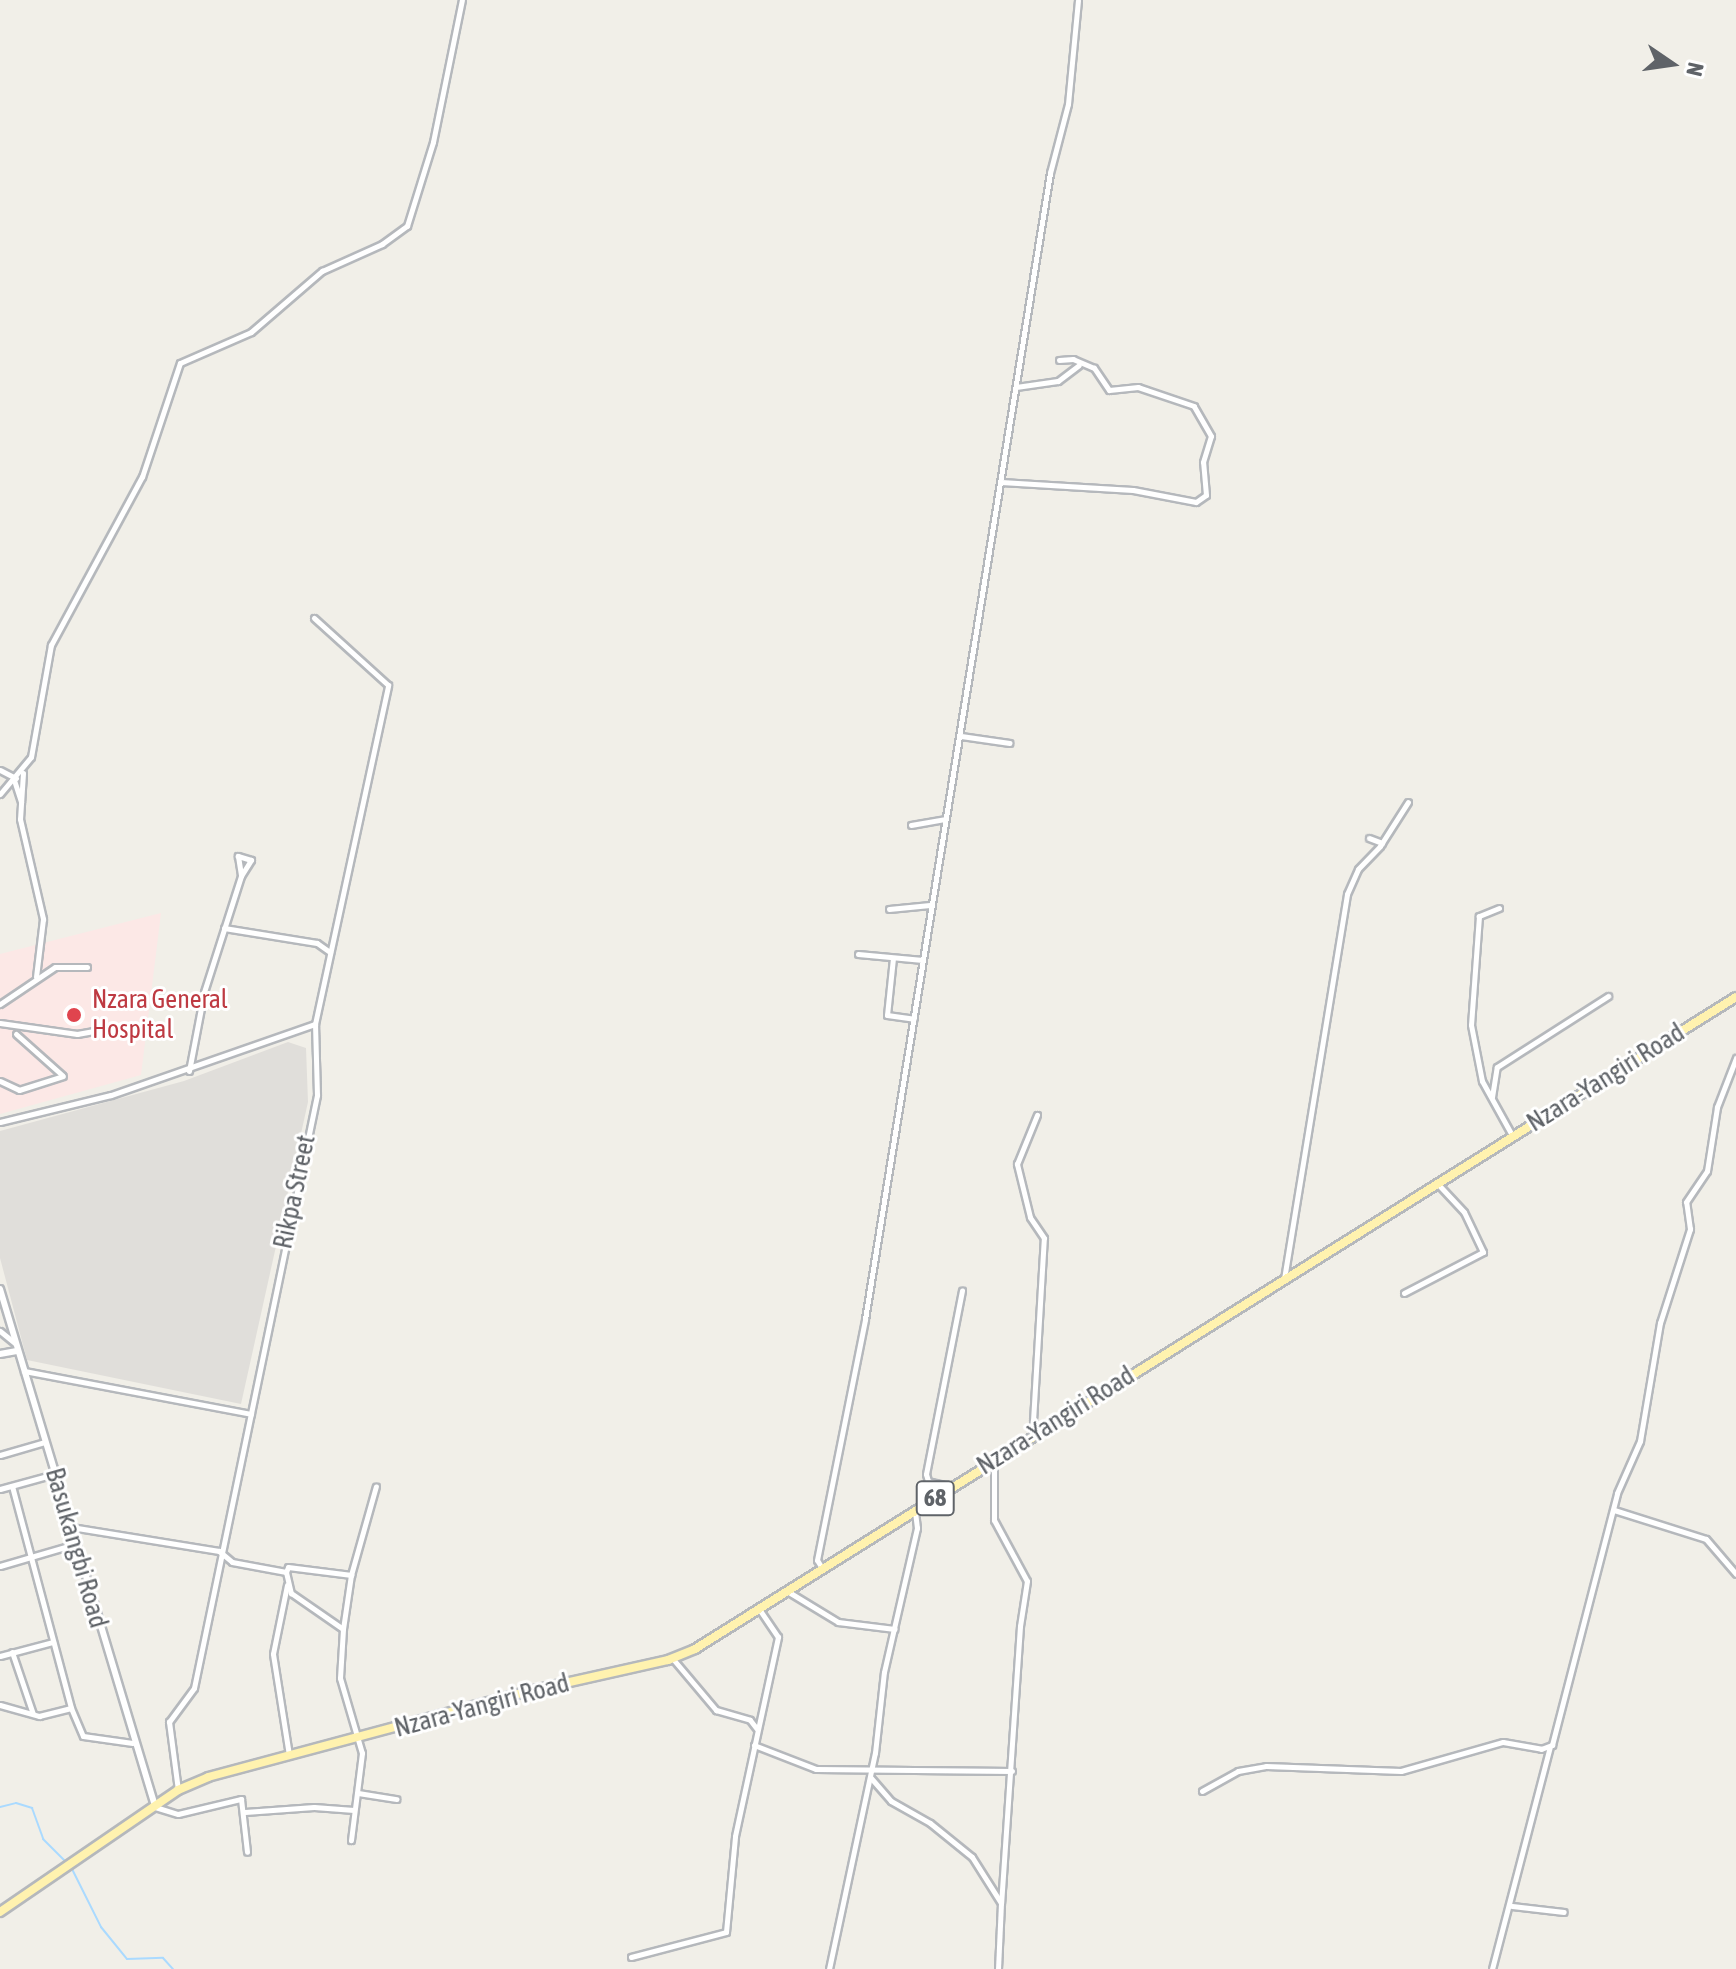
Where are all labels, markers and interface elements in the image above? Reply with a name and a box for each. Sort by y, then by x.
north arrow [1632,24,1712,104]
text: N [1681,60,1710,79]
place label: Nzara General Hospital [92,984,228,1046]
marker: Nzara General Hospital [63,1004,85,1026]
street label: Nzara-Yangiri Road [1522,1017,1690,1139]
street label: Rikpa Street [268,1132,322,1252]
street label: Nzara-Yangiri Road [972,1360,1140,1482]
street label: Basukangbi Road [38,1464,114,1632]
road number: 68 [915,1478,955,1518]
street label: Nzara-Yangiri Road [391,1668,573,1744]

